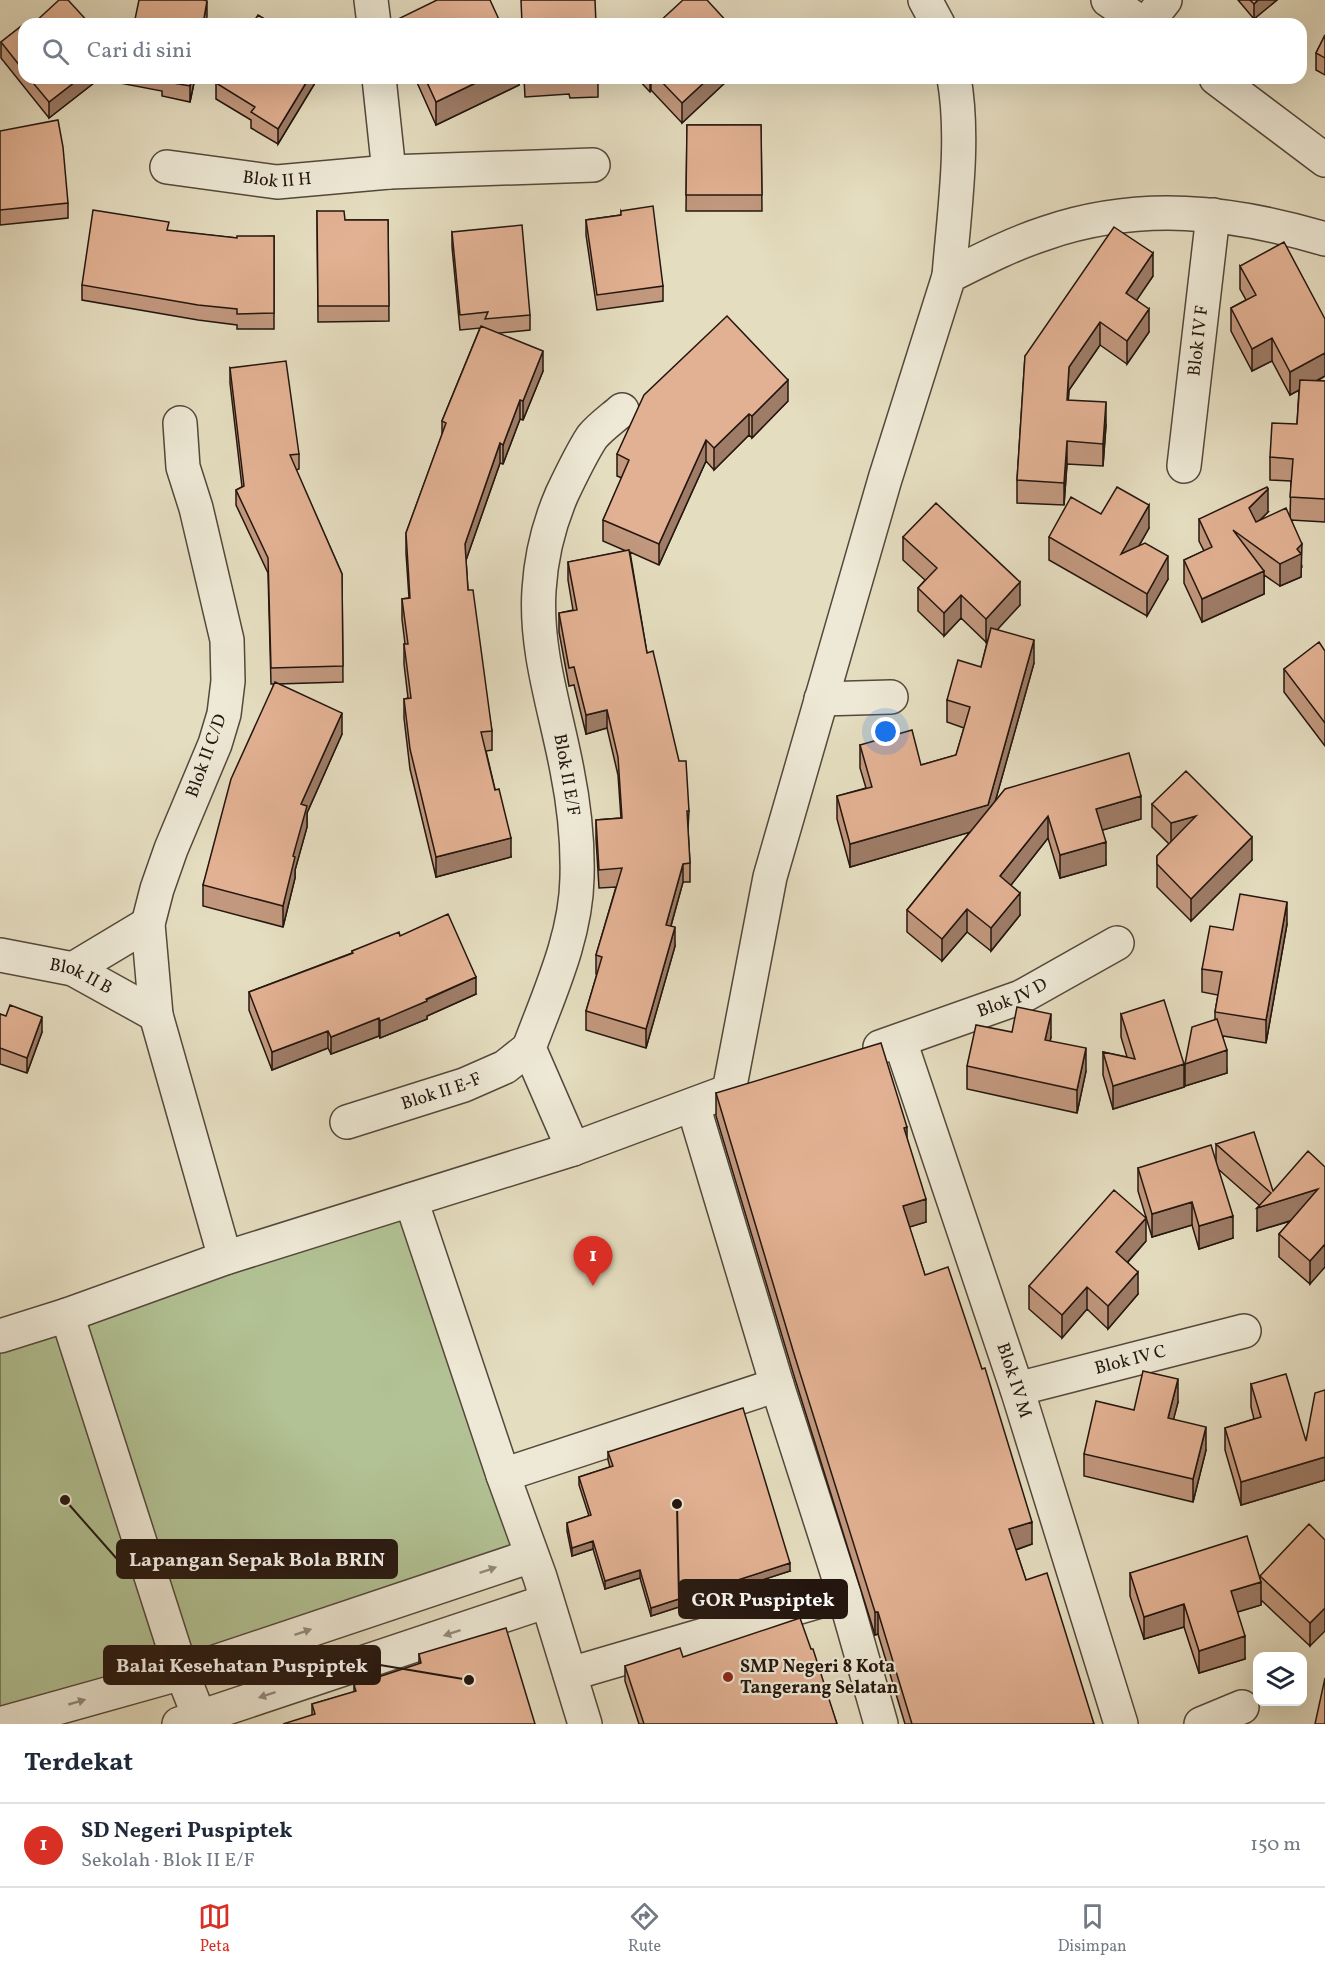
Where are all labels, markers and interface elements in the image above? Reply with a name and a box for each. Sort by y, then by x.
search box [18,18,1307,84]
icon: search [39,35,72,68]
text: Cari di sini [87,36,192,67]
street label: Blok II H [241,165,313,195]
street label: Blok IV F [1182,304,1215,378]
street label: Blok II C/D [180,711,234,801]
your location [871,717,900,746]
street label: Blok II E/F [546,732,586,818]
street label: Blok II B [47,952,117,1001]
street label: Blok IV D [974,972,1052,1024]
street label: Blok II E-F [398,1066,485,1117]
pin: 1 [574,1236,612,1286]
street label: Blok IV M [990,1339,1038,1421]
street label: Blok IV C [1092,1339,1169,1381]
callout: Lapangan Sepak Bola BRIN [117,1540,397,1578]
text: Lapangan Sepak Bola BRIN [129,1547,385,1575]
one-way arrow [479,1565,497,1575]
callout: GOR Puspiptek [679,1580,847,1618]
text: GOR Puspiptek [691,1587,835,1615]
one-way arrow [294,1627,312,1637]
one-way arrow [443,1629,461,1638]
callout: Balai Kesehatan Puspiptek [104,1646,380,1684]
map controls [1253,1652,1307,1706]
button: layers [1253,1652,1307,1706]
text: Balai Kesehatan Puspiptek [116,1653,368,1681]
place label: SMP Negeri 8 Kota Tangerang Selatan [740,1655,899,1701]
marker: SMP Negeri 8 Kota Tangerang Selatan [721,1670,735,1684]
one-way arrow [258,1691,276,1700]
one-way arrow [68,1697,86,1706]
text: Terdekat [24,1745,133,1781]
text: SD Negeri Puspiptek [81,1816,293,1847]
text: 1 [39,1831,48,1859]
text: 150 m [1250,1831,1301,1859]
text: Sekolah · Blok II E/F [81,1847,255,1875]
tab: Peta [198,1900,231,1958]
tab: Rute [628,1900,661,1958]
tab: Disimpan [1058,1900,1127,1958]

